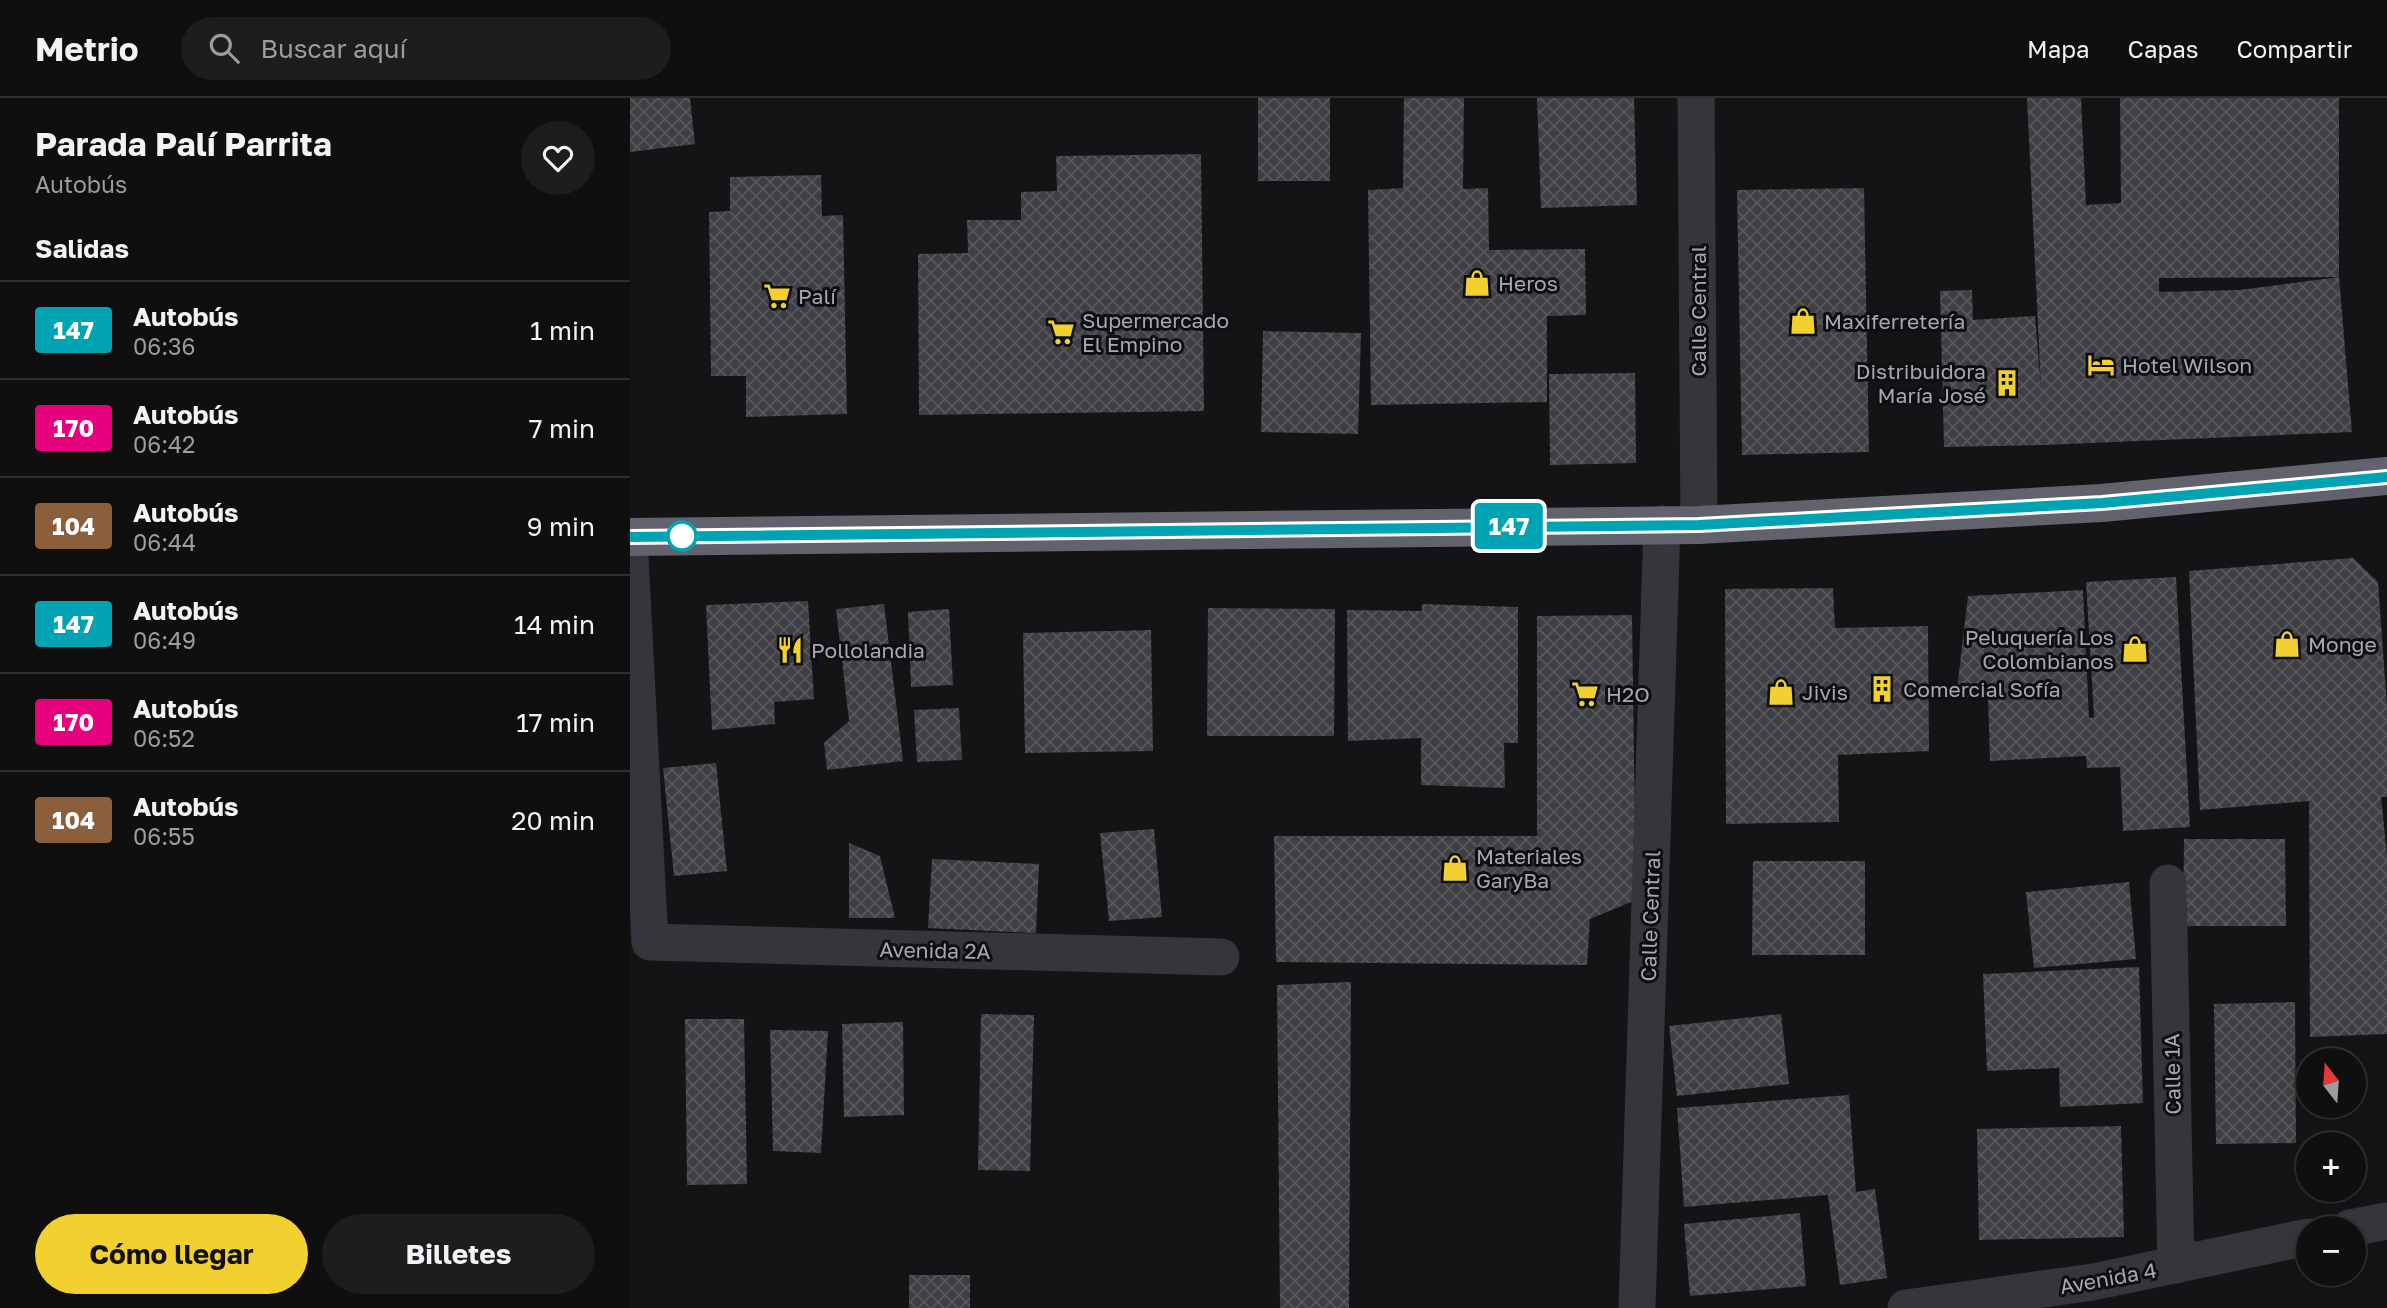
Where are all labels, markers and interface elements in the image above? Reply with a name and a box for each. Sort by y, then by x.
search box [181,17,671,80]
text: Metrio [35,29,139,68]
icon: search [205,29,243,67]
text: Buscar aquí [261,33,406,64]
text: Mapa [2027,34,2090,63]
text: Capas [2128,34,2198,63]
text: Compartir [2236,34,2352,63]
button: heart [521,121,595,195]
text: Parada Palí Parrita [35,124,332,163]
text: Autobús [35,170,127,198]
text: Salidas [35,233,129,264]
street label: Calle Central [1685,246,1711,376]
shop icon: Heros [1462,268,1492,298]
place label: Heros [1498,270,1558,296]
supermarket icon: Palí [762,281,792,311]
place label: Palí [798,283,837,309]
text: Autobús [133,301,239,332]
shop icon: Maxiferretería [1788,306,1818,336]
place label: Supermercado El Empino [1082,307,1229,357]
place label: Maxiferretería [1824,308,1965,334]
text: 147 [53,315,94,344]
text: 1 min [530,315,595,346]
supermarket icon: Supermercado El Empino [1046,317,1076,347]
text: 06:36 [133,332,195,360]
hotel icon: Hotel Wilson [2086,350,2116,380]
place label: Hotel Wilson [2122,352,2252,378]
place label: Distribuidora María José [1856,358,1986,408]
building icon: Distribuidora María José [1992,368,2022,398]
text: Autobús [133,399,239,430]
text: 170 [53,413,94,442]
text: 7 min [529,413,595,444]
text: 06:42 [133,430,195,458]
text: Autobús [133,497,239,528]
line badge: 147 [1469,503,1549,549]
text: 104 [52,511,95,540]
text: 9 min [527,511,595,542]
text: 147 [1489,511,1529,540]
unlabelled marker [667,521,697,551]
text: 06:44 [133,528,196,556]
text: Autobús [133,595,239,626]
text: 147 [53,609,94,638]
text: 14 min [514,609,595,640]
place label: Peluquería Los Colombianos [1965,624,2114,674]
text: 06:49 [133,626,196,654]
shop icon: Monge [2272,629,2302,659]
place label: Monge [2308,631,2377,657]
shop icon: Peluquería Los Colombianos [2120,634,2150,664]
restaurant icon: Pollolandia [775,635,805,665]
place label: Pollolandia [811,637,925,663]
building icon: Comercial Sofía [1867,674,1897,704]
place label: Comercial Sofía [1903,676,2061,702]
shop icon: Jivis [1766,677,1796,707]
supermarket icon: H2O [1570,679,1600,709]
place label: Jivis [1802,679,1848,705]
place label: H2O [1606,681,1650,707]
text: Autobús [133,693,239,724]
text: 170 [53,707,94,736]
text: 17 min [516,707,595,738]
text: 06:52 [133,724,195,752]
text: Autobús [133,791,239,822]
text: 104 [52,805,95,834]
text: 20 min [511,805,595,836]
text: 06:55 [133,822,195,850]
place label: Materiales GaryBa [1476,843,1582,893]
street label: Calle Central [1635,850,1665,982]
shop icon: Materiales GaryBa [1440,853,1470,883]
street label: Avenida 2A [879,936,991,964]
street label: Calle 1A [2158,1033,2186,1115]
north arrow [2296,1048,2366,1118]
map controls [2296,1048,2366,1286]
button: + [2296,1132,2366,1202]
button: Cómo llegar [35,1214,308,1294]
button: Billetes [322,1214,595,1294]
button: − [2296,1216,2366,1286]
street label: Avenida 4 [2058,1257,2158,1299]

